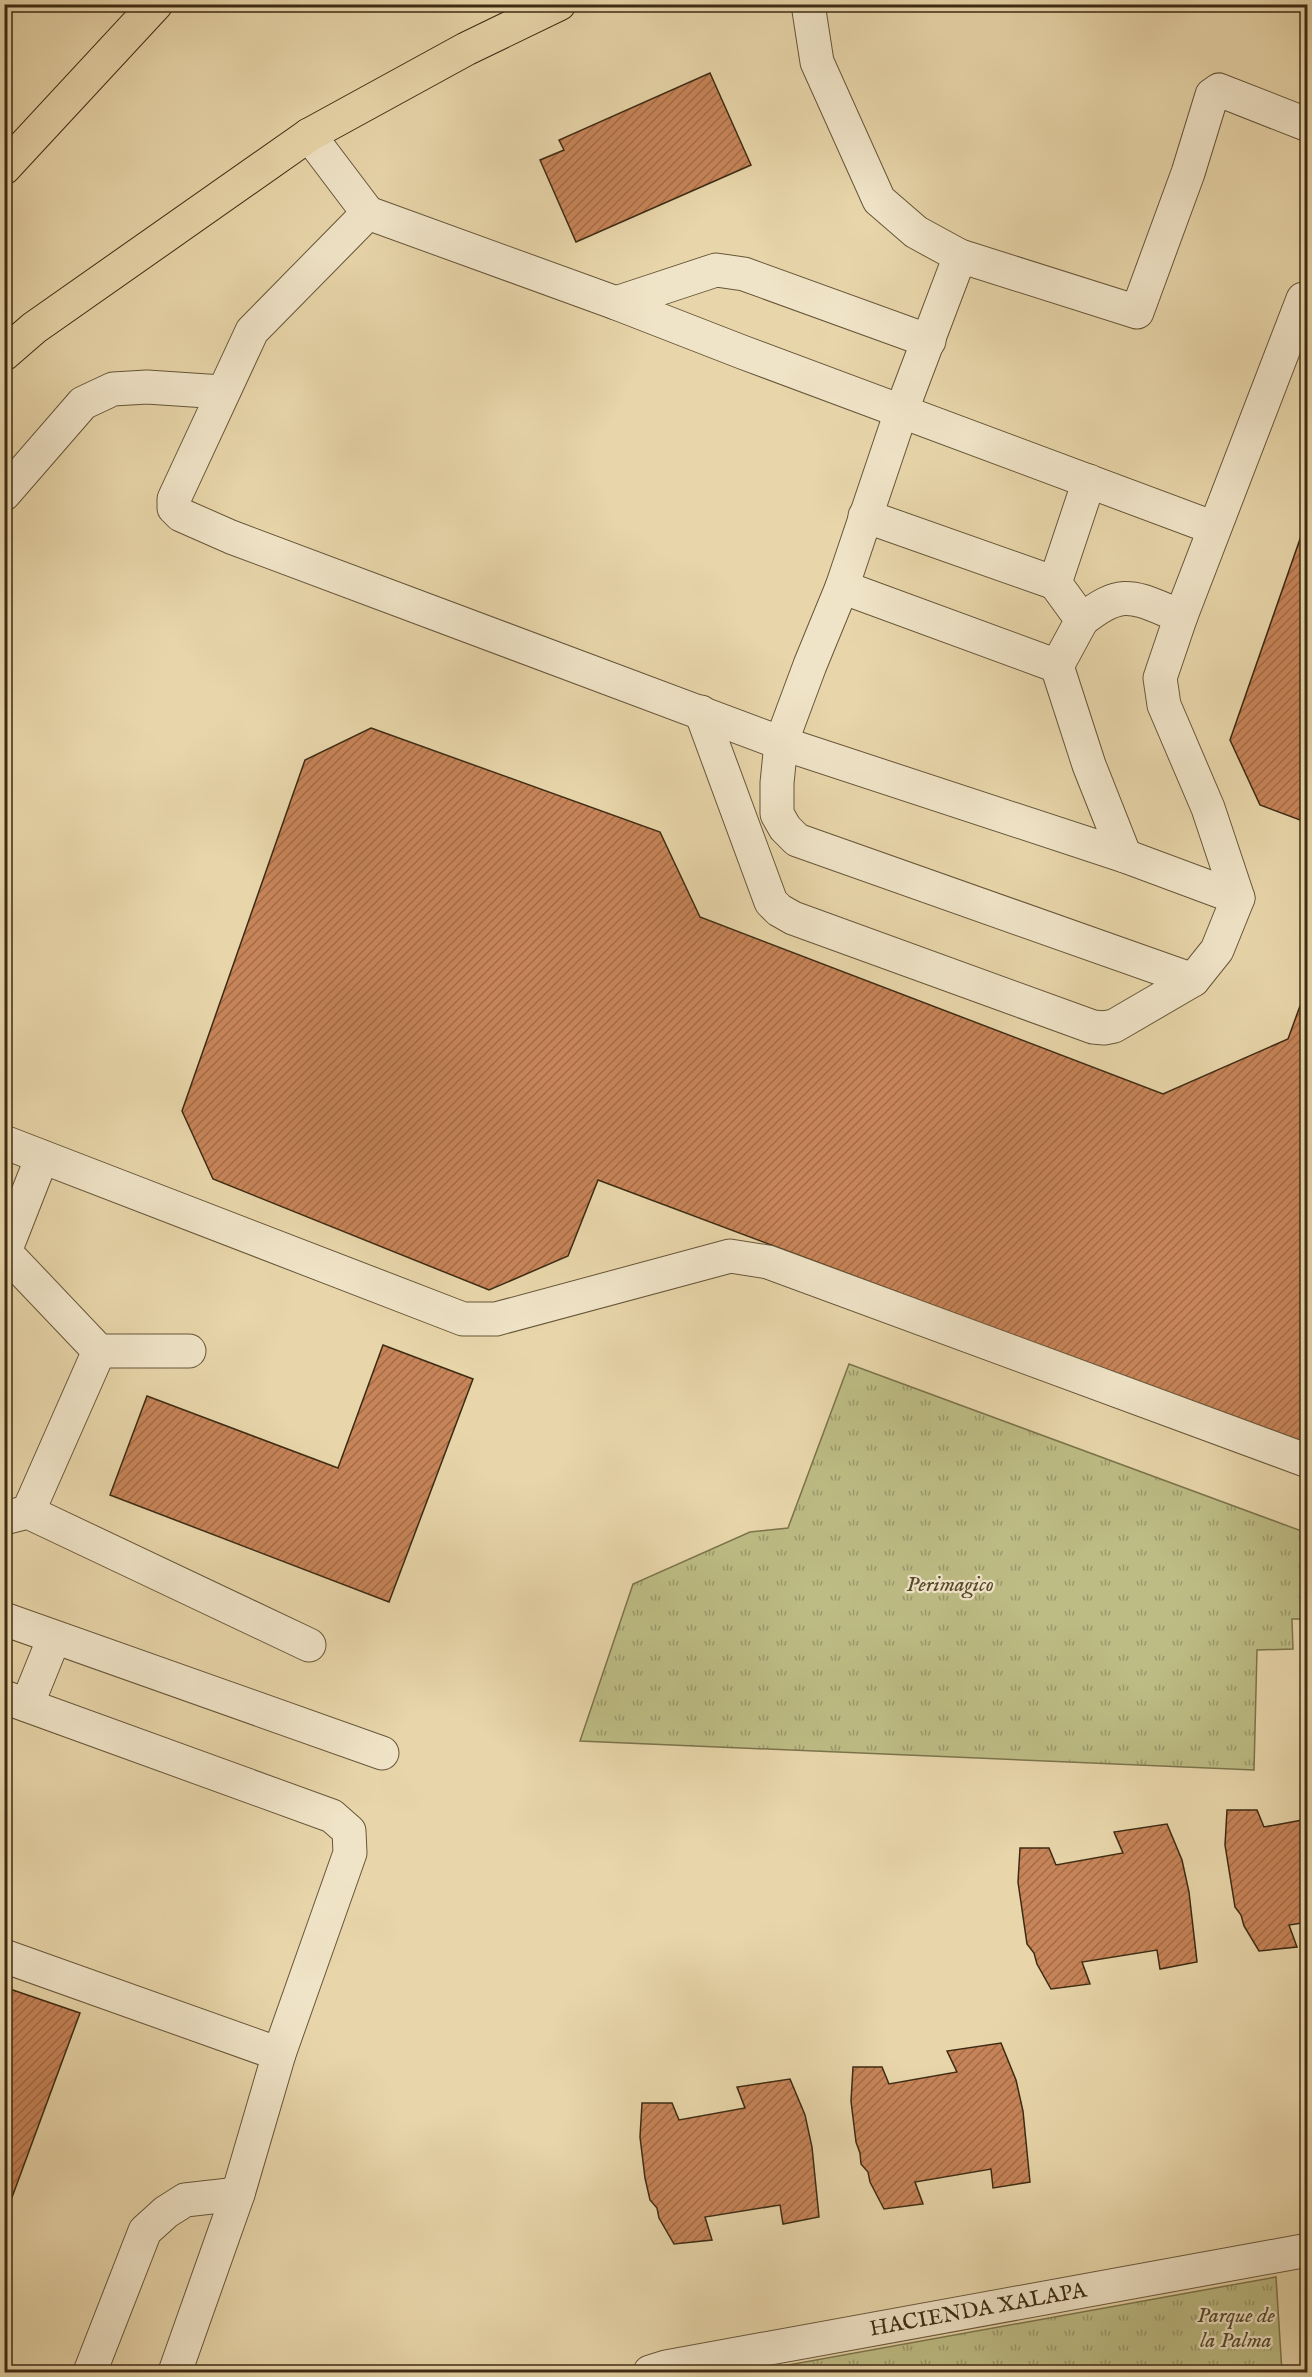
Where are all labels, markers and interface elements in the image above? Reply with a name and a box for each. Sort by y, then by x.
park label: Perimagico [906,1571,994,1599]
street label: HACIENDA XALAPA [867,2276,1090,2344]
park label: Parque de la Palma [1197,2302,1276,2355]

